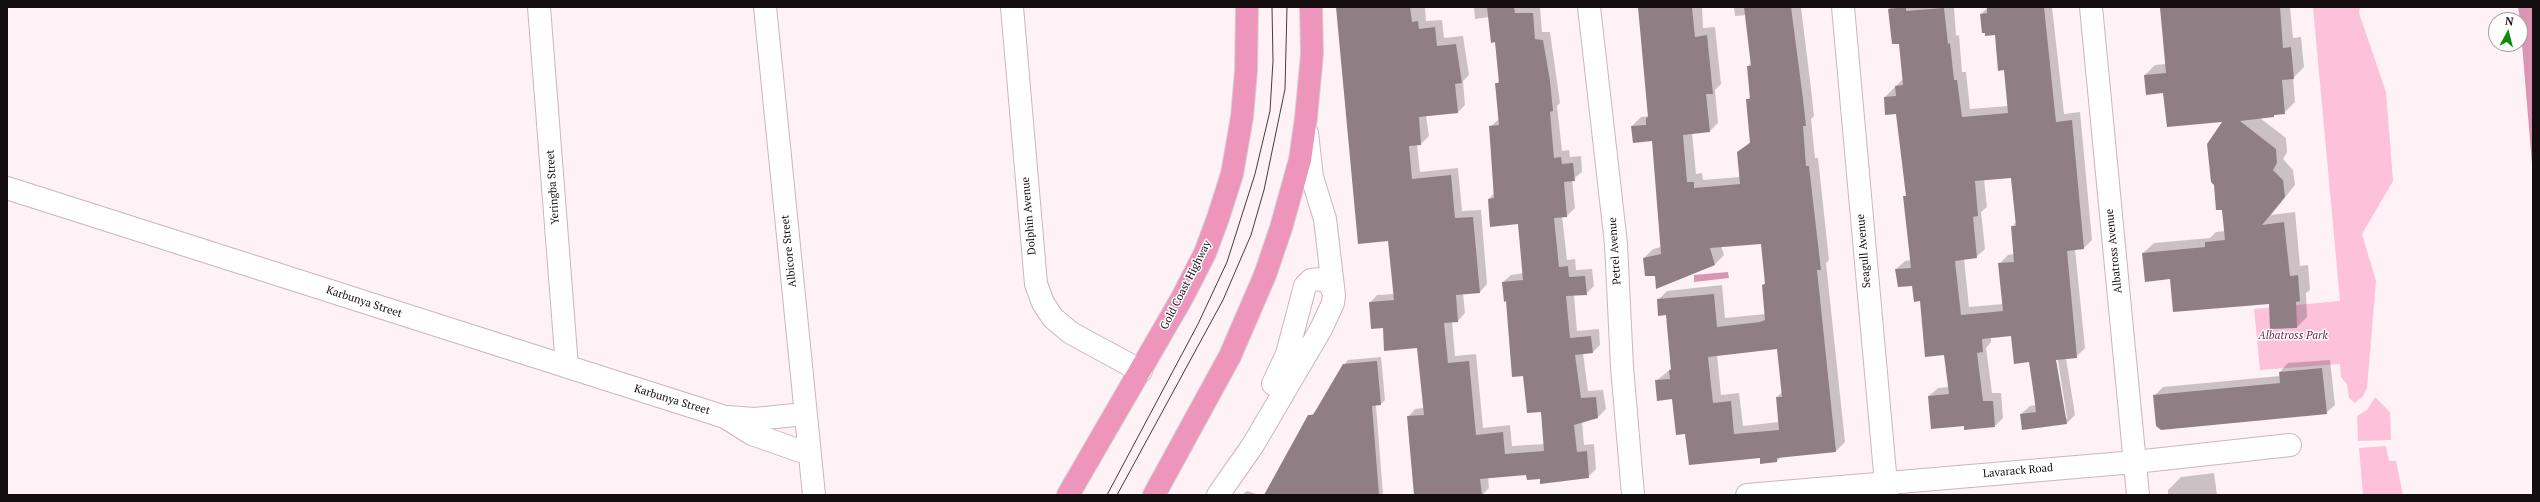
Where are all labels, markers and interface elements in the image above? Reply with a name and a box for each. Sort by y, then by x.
north arrow [2488,12,2528,52]
text: N [2504,14,2514,29]
street label: Yeringba Street [544,149,562,225]
street label: Dolphin Avenue [1019,176,1039,256]
street label: Albatross Avenue [2103,208,2125,294]
street label: Seagull Avenue [1854,213,1874,289]
street label: Albicore Street [779,214,799,288]
street label: Petrel Avenue [1606,217,1624,285]
street label: Gold Coast Highway [1158,238,1214,332]
street label: Karbunya Street [324,284,404,320]
park label: Albatross Park [2258,329,2328,343]
street label: Karbunya Street [632,382,712,418]
street label: Lavarack Road [1982,461,2054,481]

